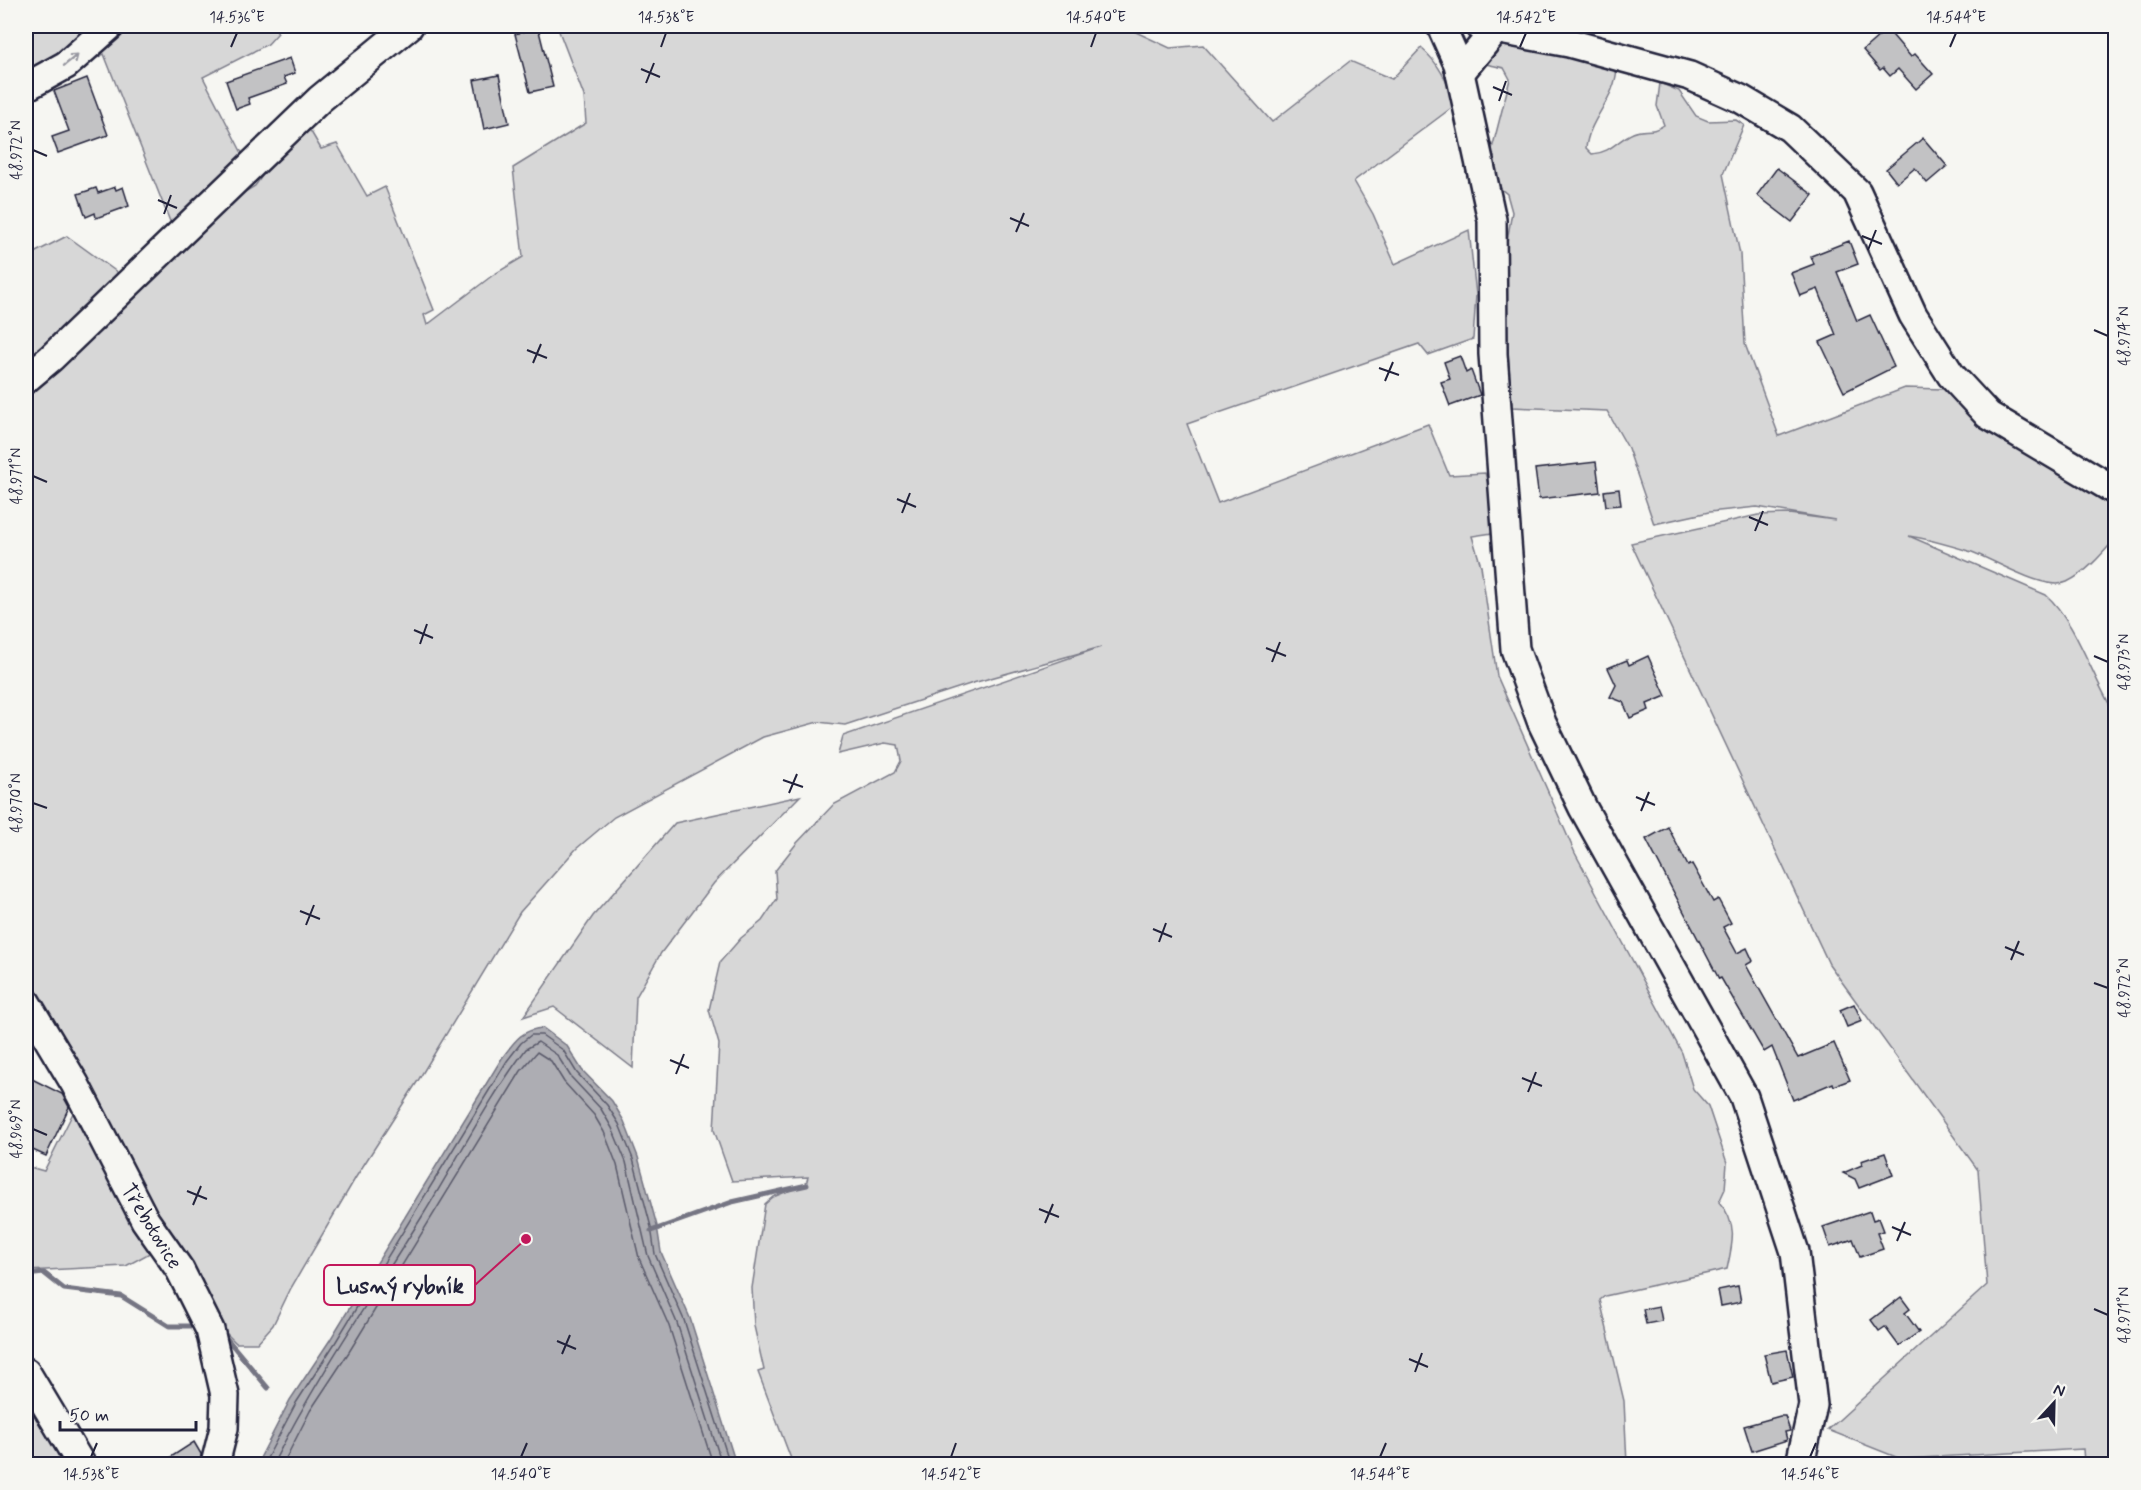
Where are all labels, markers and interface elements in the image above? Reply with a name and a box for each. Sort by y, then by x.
text: 14.536°E [209,8,265,28]
text: 14.538°E [638,8,695,28]
text: 14.540°E [1066,8,1126,28]
text: 14.542°E [1496,8,1556,28]
text: 14.544°E [1926,8,1986,28]
one-way arrow [62,54,78,67]
text: 48.972°N [7,120,27,180]
text: 48.974°N [2115,306,2135,366]
text: 48.971°N [7,448,27,504]
text: 48.973°N [2115,634,2135,690]
text: 48.970°N [7,773,27,833]
text: 48.972°N [2115,958,2135,1018]
text: 48.969°N [7,1099,27,1159]
street label: Třebotovice [114,1178,189,1275]
callout: Lusný rybník [324,1265,475,1305]
text: Lusný rybník [336,1273,464,1302]
text: 48.971°N [2115,1287,2135,1343]
north arrow [2024,1373,2084,1433]
text: N [2050,1379,2068,1402]
scale bar [60,1394,196,1432]
text: 50 m [69,1404,109,1428]
text: 14.538°E [63,1465,120,1485]
text: 14.540°E [491,1465,551,1485]
text: 14.542°E [921,1465,981,1485]
text: 14.544°E [1350,1465,1410,1485]
text: 14.546°E [1781,1465,1839,1485]

